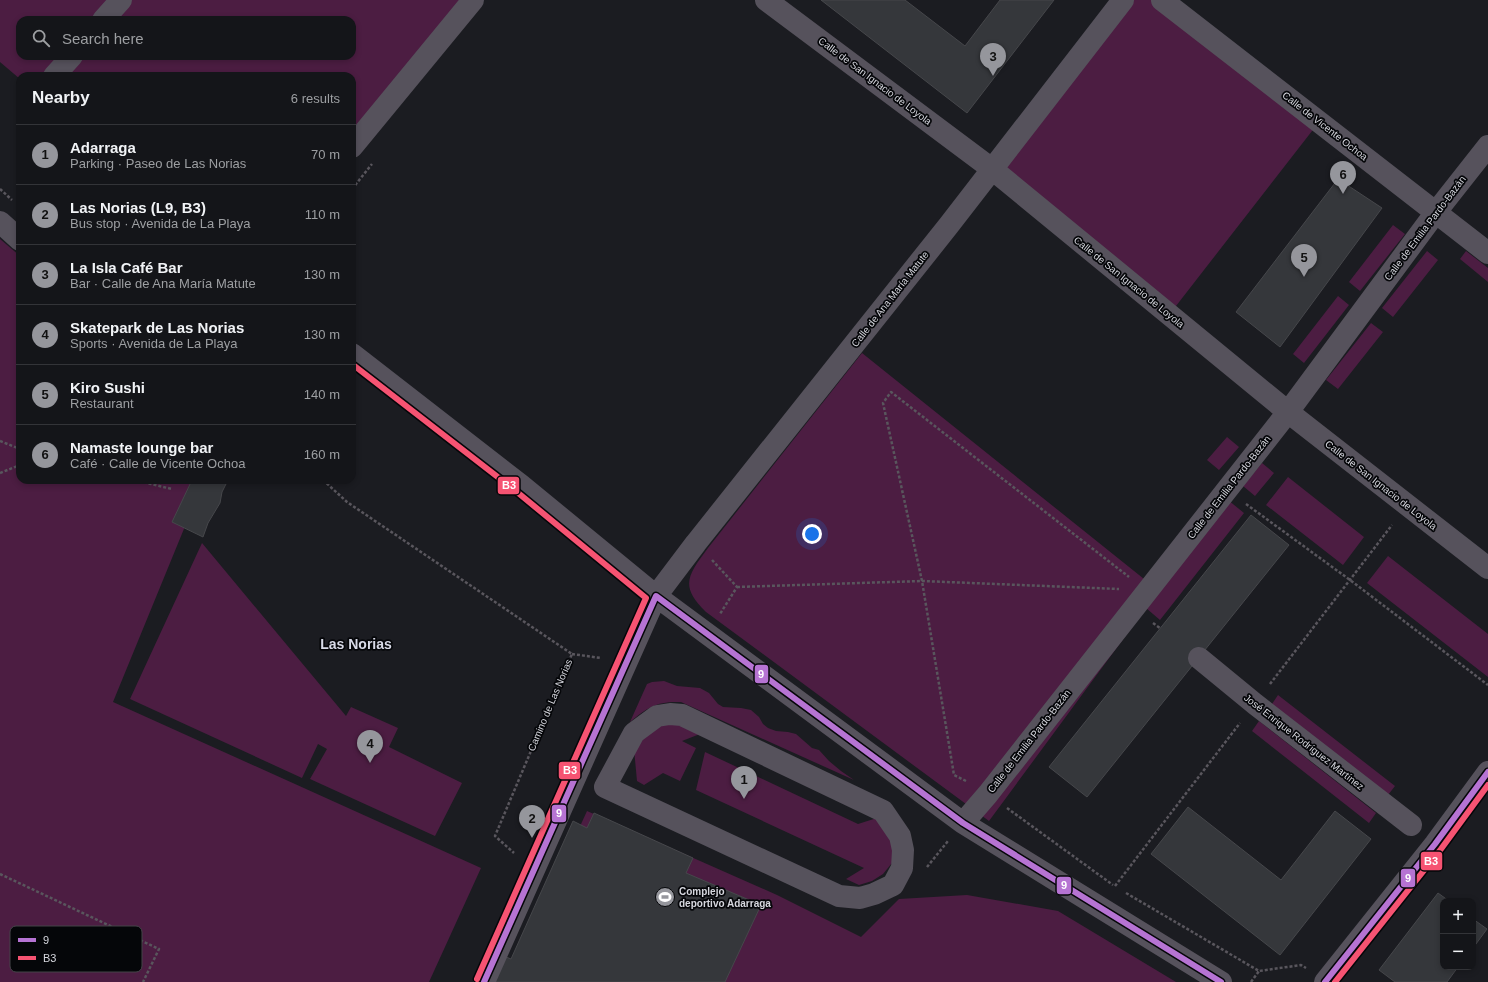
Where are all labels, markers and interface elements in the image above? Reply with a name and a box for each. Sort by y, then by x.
search box [16,16,356,60]
icon: search [30,27,52,49]
text: Search here [62,30,144,47]
street label: Calle de San Ignacio de Loyola [816,35,934,127]
pin: 3 [980,43,1006,76]
text: Nearby [32,88,90,107]
street label: Calle de Vicente Ochoa [1280,89,1370,163]
text: 6 results [291,91,340,106]
text: Adarraga [70,139,136,156]
text: 1 [41,147,49,162]
text: 70 m [311,147,340,162]
text: Parking · Paseo de Las Norias [70,156,246,171]
pin: 6 [1330,161,1356,194]
street label: Calle de Emilia Pardo-Bazán [1382,174,1468,282]
text: Las Norias (L9, B3) [70,199,206,216]
text: 2 [41,207,49,222]
text: 110 m [305,207,340,222]
text: Bus stop · Avenida de La Playa [70,216,250,231]
street label: Calle de San Ignacio de Loyola [1072,234,1187,330]
pin: 5 [1291,244,1317,277]
street label: Calle de Ana María Matute [849,249,931,349]
text: La Isla Café Bar [70,259,183,276]
text: 3 [41,267,49,282]
text: 130 m [304,267,340,282]
text: Bar · Calle de Ana María Matute [70,276,256,291]
text: Skatepark de Las Norias [70,319,244,336]
text: 4 [41,327,49,342]
text: 130 m [304,327,340,342]
text: Sports · Avenida de La Playa [70,336,237,351]
text: Kiro Sushi [70,379,145,396]
text: 5 [41,387,49,402]
text: 140 m [304,387,340,402]
text: Restaurant [70,396,134,411]
street label: Calle de Emilia Pardo-Bazán [1185,433,1273,541]
street label: Calle de San Ignacio de Loyola [1323,438,1439,532]
text: Namaste lounge bar [70,439,213,456]
text: 6 [41,447,49,462]
text: 160 m [304,447,340,462]
text: Café · Calle de Vicente Ochoa [70,456,245,471]
line badge: B3 [497,476,520,495]
text: B3 [502,479,516,491]
your location [802,524,822,544]
district label: Las Norias [320,636,392,652]
street label: Camino de Las Norias [526,657,574,753]
line badge: 9 [754,664,769,684]
text: 9 [758,668,764,680]
street label: Calle de Emilia Pardo-Bazán [985,687,1073,795]
street label: José Enrique Rodríguez Martínez [1242,692,1366,792]
pin: 4 [357,730,383,763]
line badge: B3 [558,761,581,780]
text: B3 [563,764,577,776]
pin: 1 [731,766,757,799]
line badge: 9 [551,804,567,823]
pin: 2 [519,805,545,838]
text: 9 [556,807,562,819]
line badge: B3 [1420,851,1443,871]
text: B3 [1424,855,1438,867]
line badge: 9 [1400,868,1416,888]
text: 9 [1405,872,1411,884]
line badge: 9 [1056,876,1072,895]
text: 9 [1061,879,1067,891]
sports icon: Complejo deportivo Adarraga [654,886,676,908]
place label: Complejo deportivo Adarraga [679,886,771,909]
map controls [1440,898,1476,970]
button: + [1440,898,1476,934]
legend [10,926,142,972]
text: 9 [43,934,49,946]
button: − [1440,934,1476,970]
text: B3 [43,952,56,964]

